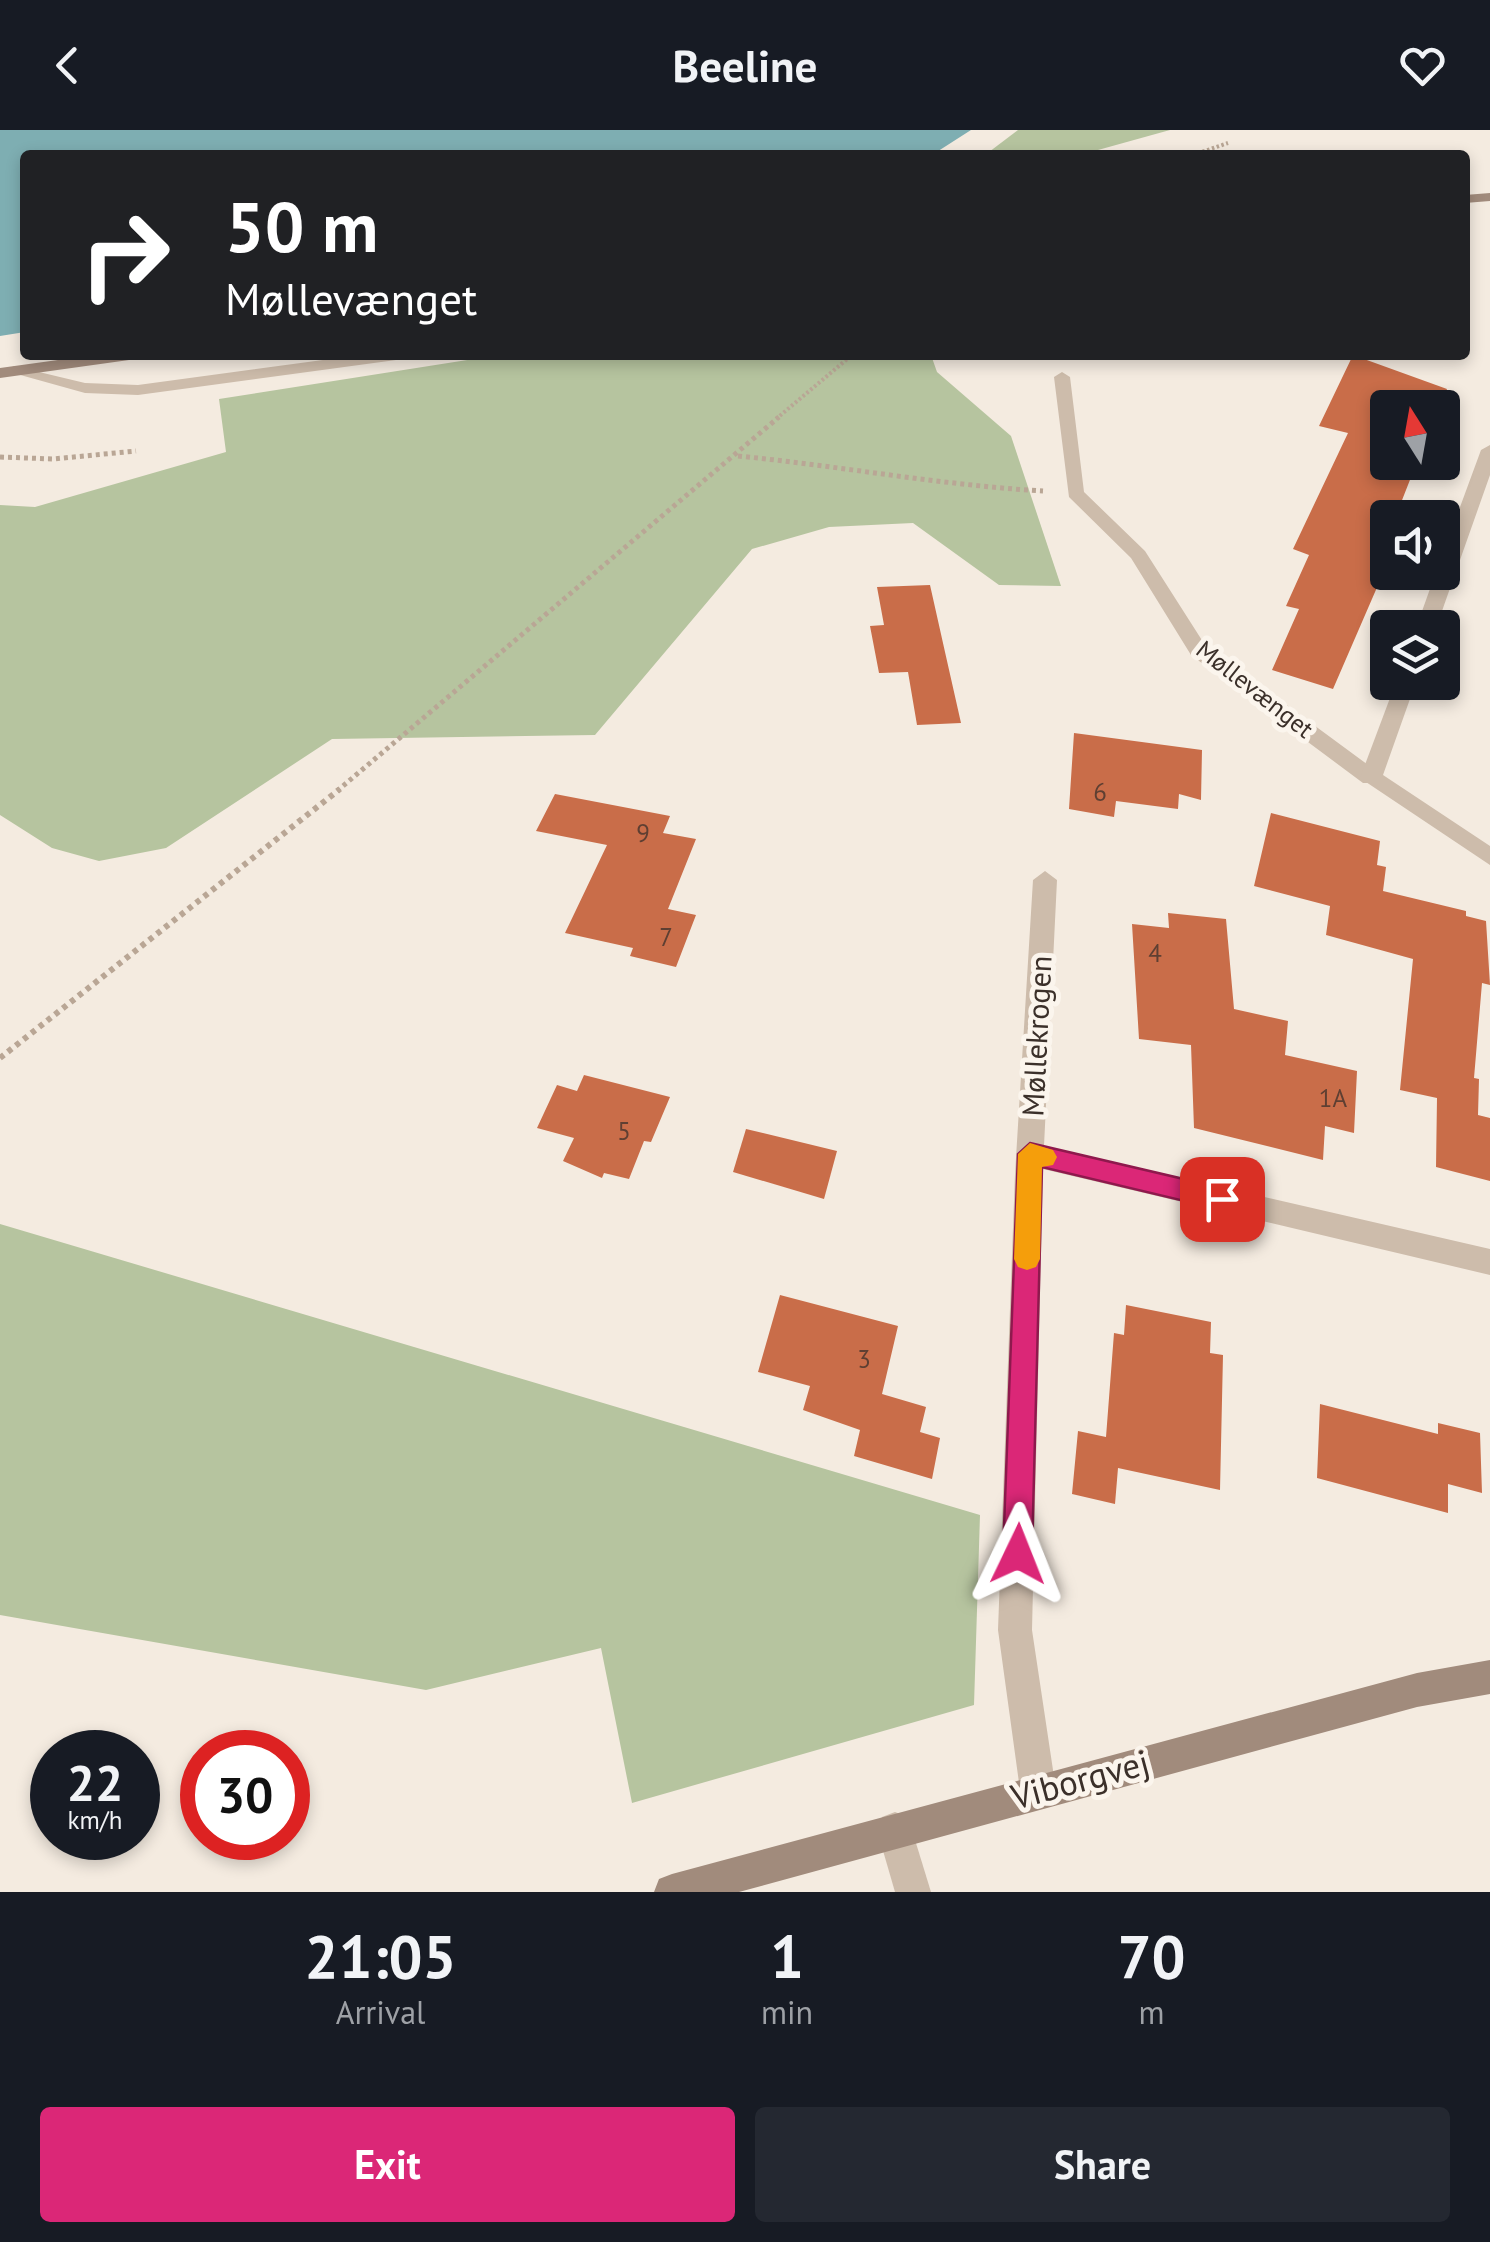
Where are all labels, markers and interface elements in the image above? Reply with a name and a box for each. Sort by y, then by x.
text: Beeline [673,36,817,94]
icon: back [40,38,95,93]
icon: heart [1395,38,1450,93]
text: 50 m [225,181,378,271]
icon: right [60,190,190,320]
text: Møllevænget [225,269,477,327]
north arrow [1370,390,1460,480]
map controls [1370,390,1460,700]
button: sound [1370,500,1460,590]
button: layers [1370,610,1460,700]
street label: Møllevænget [1190,633,1320,745]
house number: 6 [1093,776,1107,808]
house number: 9 [636,817,650,849]
house number: 7 [659,921,673,953]
house number: 4 [1148,937,1162,969]
street label: Møllekrogen [1012,955,1060,1117]
house number: 1A [1319,1082,1347,1114]
house number: 5 [617,1115,631,1147]
pin [1180,1157,1265,1242]
icon: arrive [1195,1172,1250,1227]
house number: 3 [857,1343,871,1375]
position arrow [966,1502,1070,1606]
speed limit sign: 30 [180,1730,310,1860]
street label: Viborgvej [1005,1739,1154,1820]
text: 22 [67,1750,123,1815]
text: km/h [68,1804,122,1836]
text: 21:05 [304,1917,457,1995]
text: 1 [770,1917,804,1995]
text: 70 [1118,1917,1186,1995]
text: Arrival [336,1991,425,2033]
text: min [761,1991,813,2033]
text: m [1139,1991,1165,2033]
button: Exit [40,2107,735,2222]
button: Share [755,2107,1450,2222]

